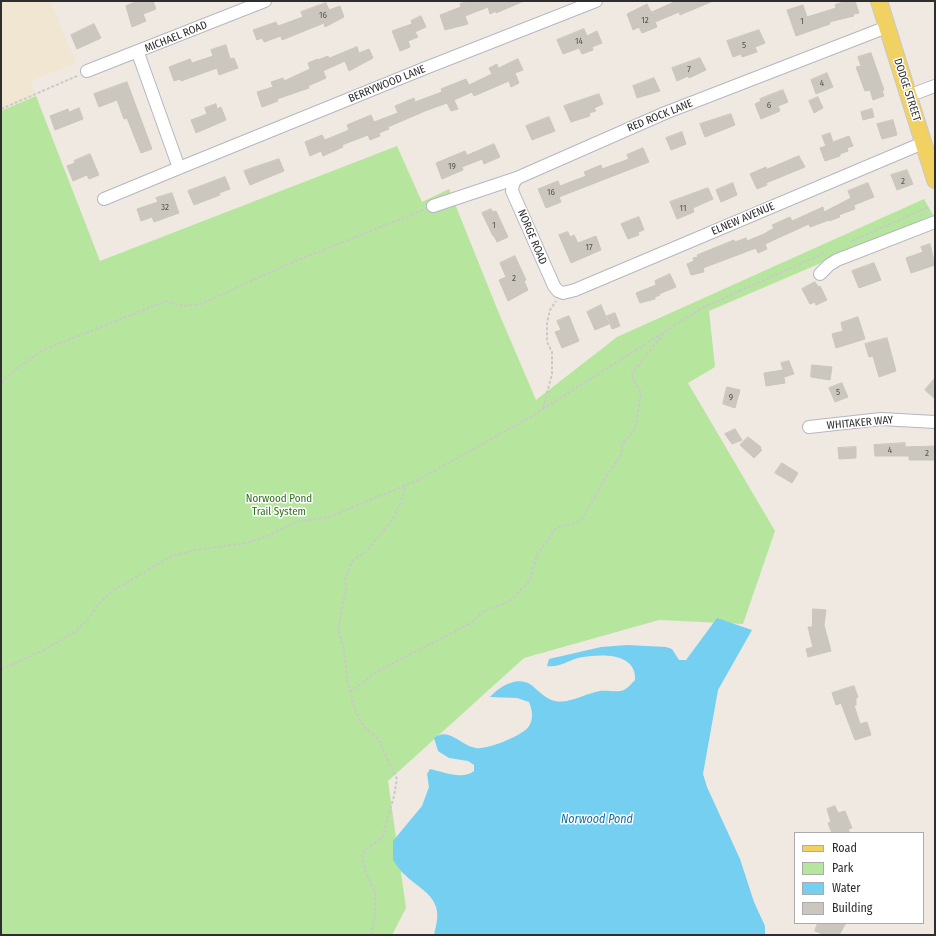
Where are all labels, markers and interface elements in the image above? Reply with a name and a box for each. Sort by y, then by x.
house number: 16 [319,10,327,20]
house number: 12 [641,15,649,25]
house number: 1 [800,16,804,26]
street label: MICHAEL ROAD [143,18,209,56]
house number: 14 [575,36,583,46]
house number: 5 [742,40,746,50]
street label: DODGE STREET [891,57,923,123]
street label: BERRYWOOD LANE [347,63,427,105]
house number: 7 [687,64,691,74]
house number: 4 [820,78,824,88]
street label: RED ROCK LANE [625,97,695,135]
house number: 6 [767,100,771,110]
house number: 19 [448,161,456,171]
house number: 2 [901,176,905,186]
house number: 16 [547,187,555,197]
street label: ELNEW AVENUE [709,200,777,238]
house number: 32 [161,202,169,212]
house number: 11 [680,203,686,213]
street label: NORGE ROAD [515,208,549,266]
house number: 1 [492,220,496,230]
house number: 17 [585,242,593,252]
house number: 2 [512,273,516,283]
house number: 5 [836,387,840,397]
house number: 9 [729,392,733,402]
street label: WHITAKER WAY [826,414,894,432]
house number: 4 [888,445,892,455]
house number: 2 [925,448,929,458]
park label: Norwood Pond Trail System [246,492,312,518]
water label: Norwood Pond [561,813,633,827]
legend [794,832,924,924]
text: Road [832,841,857,855]
text: Park [832,861,853,875]
text: Water [832,881,860,895]
text: Building [832,901,872,915]

